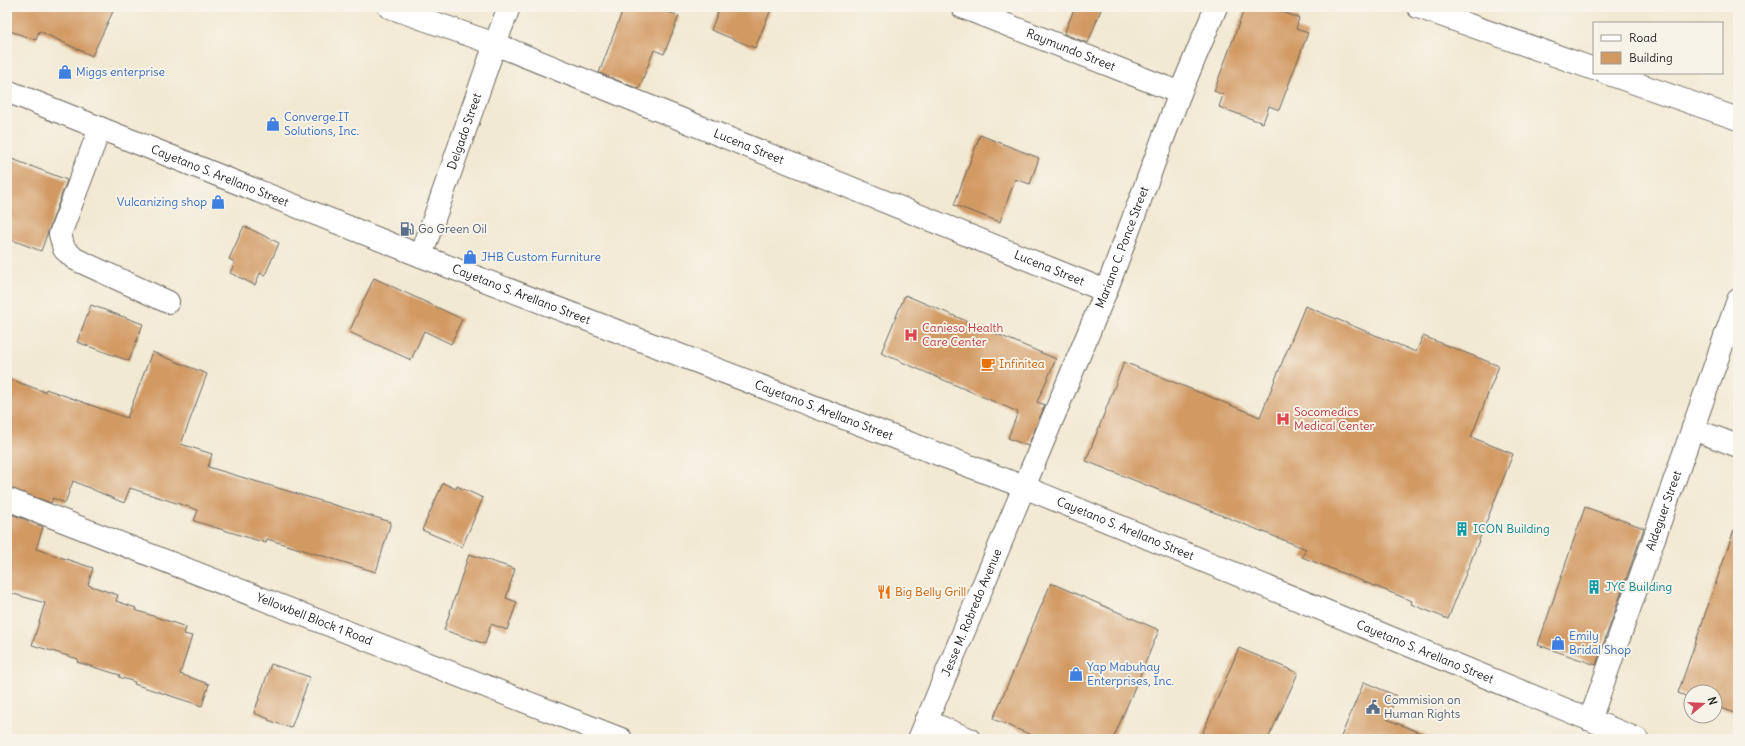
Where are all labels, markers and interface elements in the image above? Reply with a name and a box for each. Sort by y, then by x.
legend [1593,22,1723,74]
street label: Raymundo Street [1024,25,1118,74]
text: Road [1629,30,1657,45]
text: Building [1629,50,1673,65]
shop icon: Miggs enterprise [57,64,73,80]
place label: Miggs enterprise [76,64,165,79]
street label: Delgado Street [444,91,484,171]
place label: Converge.IT Solutions, Inc. [284,109,359,138]
shop icon: Converge.IT Solutions, Inc. [265,116,281,132]
street label: Lucena Street [712,125,786,167]
street label: Cayetano S. Arellano Street [149,141,291,209]
street label: Mariano C. Ponce Street [1092,184,1151,310]
place label: Vulcanizing shop [117,194,207,209]
shop icon: Vulcanizing shop [210,194,226,210]
fuel station icon: Go Green Oil [399,221,415,237]
place label: Go Green Oil [418,221,487,236]
street label: Lucena Street [1012,247,1087,288]
shop icon: JHB Custom Furniture [462,249,478,265]
place label: JHB Custom Furniture [481,249,601,264]
street label: Cayetano S. Arellano Street [450,261,593,327]
place label: Canieso Health Care Center [922,320,1003,349]
hospital icon: Canieso Health Care Center [903,327,919,343]
cafe icon: Infinitea [980,356,996,372]
place label: Infinitea [999,356,1045,371]
street label: Cayetano S. Arellano Street [753,377,895,443]
place label: Socomedics Medical Center [1294,404,1375,433]
hospital icon: Socomedics Medical Center [1275,411,1291,427]
street label: Aldeguer Street [1642,468,1684,552]
street label: Cayetano S. Arellano Street [1055,493,1196,563]
building icon: ICON Building [1454,521,1470,537]
place label: ICON Building [1473,521,1550,536]
street label: Jesse M. Robredo Avenue [938,546,1004,678]
building icon: JYC Building [1586,579,1602,595]
place label: JYC Building [1605,579,1672,594]
restaurant icon: Big Belly Grill [876,584,892,600]
place label: Big Belly Grill [895,584,966,599]
street label: Yellowbell Block 1 Road [254,589,375,648]
street label: Cayetano S. Arellano Street [1354,617,1496,686]
place label: Emily Bridal Shop [1569,628,1631,657]
shop icon: Emily Bridal Shop [1550,635,1566,651]
place label: Yap Mabuhay Enterprises, Inc. [1087,659,1174,688]
shop icon: Yap Mabuhay Enterprises, Inc. [1068,666,1084,682]
north arrow [1683,684,1723,724]
place label: Commision on Human Rights [1384,692,1461,721]
text: N [1705,695,1720,707]
public building icon: Commision on Human Rights [1365,699,1381,715]

